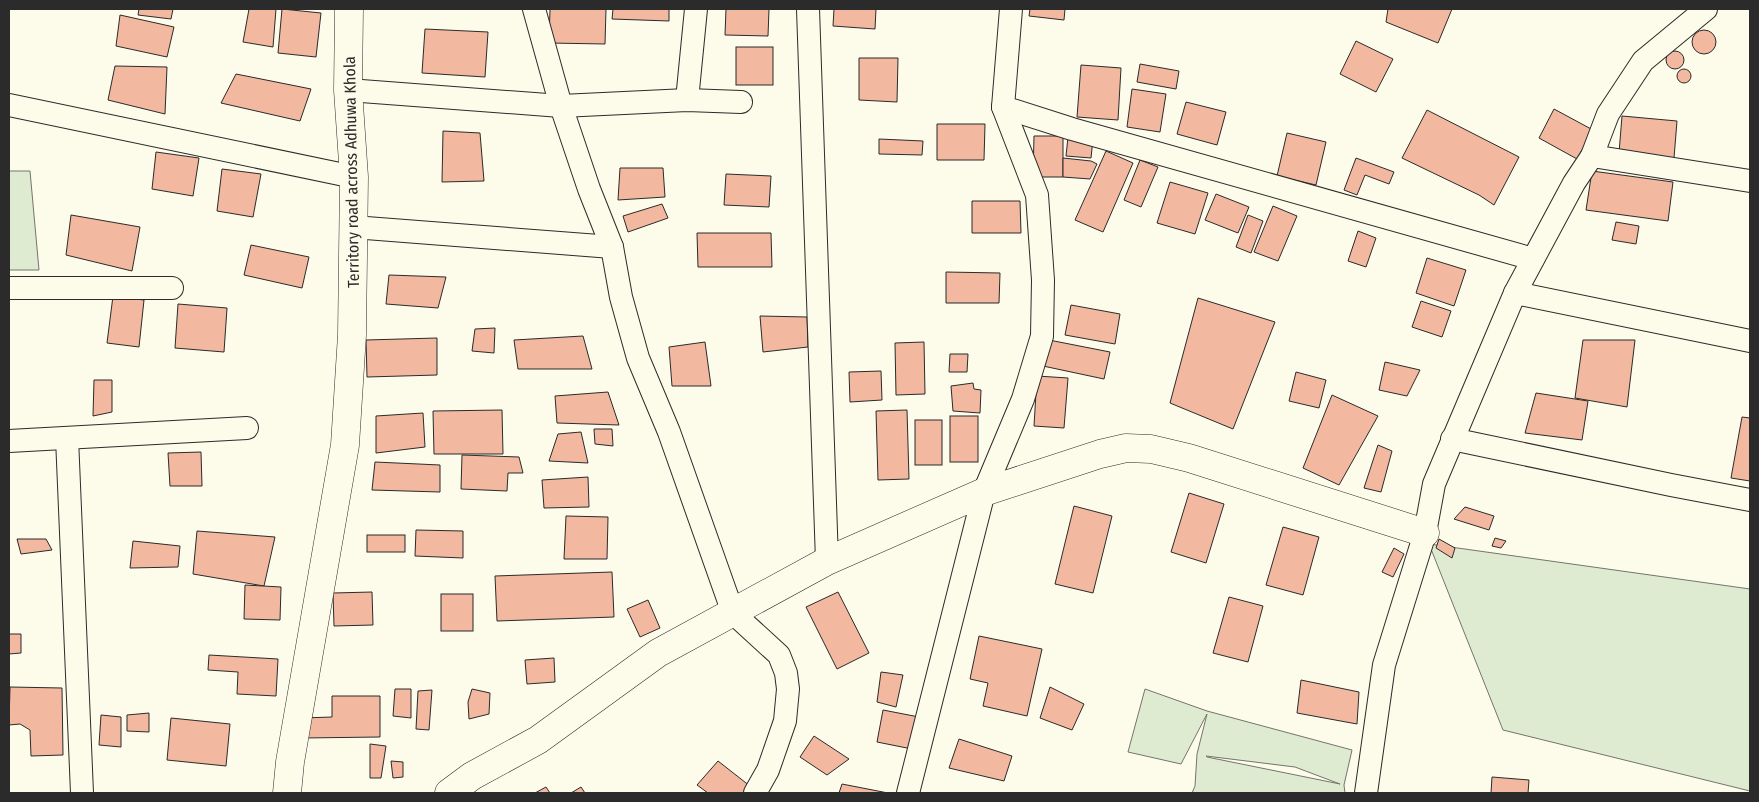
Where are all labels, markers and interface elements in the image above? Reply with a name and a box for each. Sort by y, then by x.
street label: Territory road across Adhuwa Khola [340,56,363,288]

